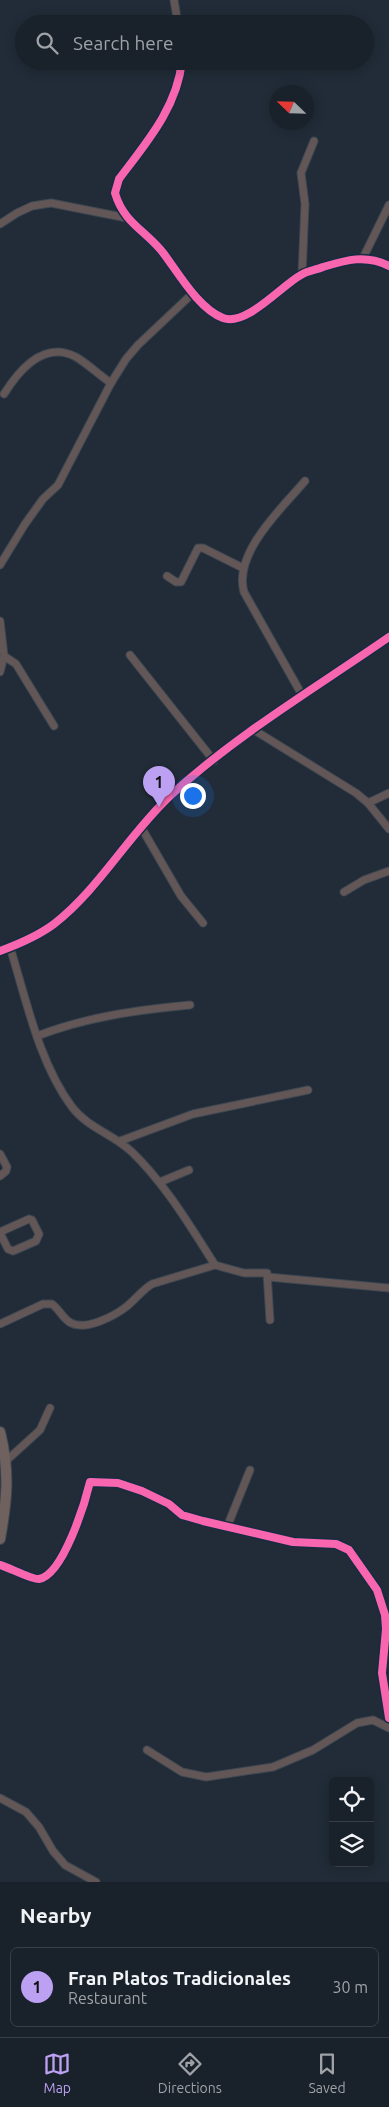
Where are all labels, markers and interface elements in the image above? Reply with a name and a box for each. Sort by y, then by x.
search box [15,15,374,70]
icon: search [33,29,61,57]
text: Search here [73,32,173,54]
north arrow [269,85,314,130]
pin: 1 [143,766,175,807]
your location [180,783,206,809]
map controls [329,1777,374,1867]
button: locate [329,1777,374,1822]
button: layers [329,1822,374,1867]
text: Nearby [20,1903,91,1927]
text: Fran Platos Tradicionales [68,1967,291,1989]
text: 1 [32,1978,42,1996]
text: 30 m [332,1978,368,1996]
text: Restaurant [68,1989,147,2007]
tab: Map [43,2050,71,2096]
tab: Directions [158,2050,222,2096]
tab: Saved [308,2050,346,2096]

